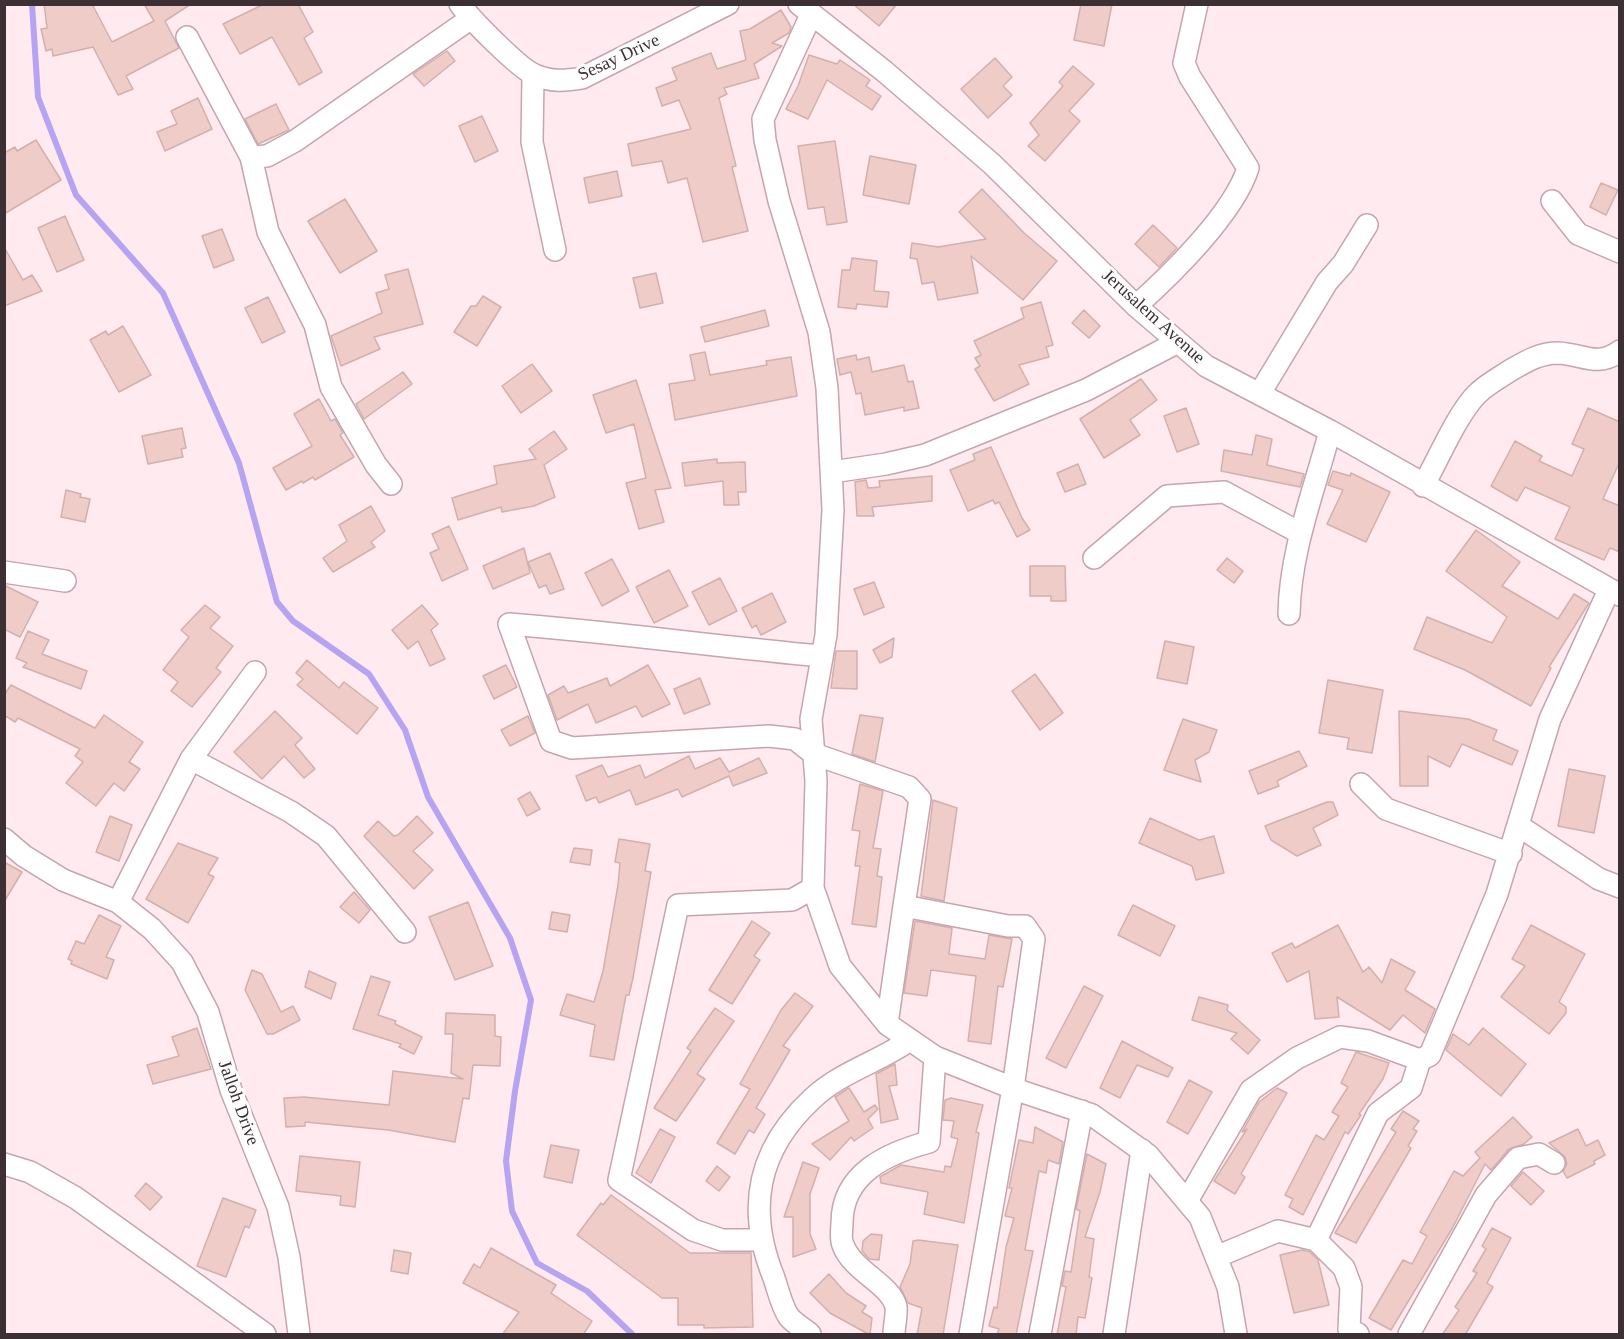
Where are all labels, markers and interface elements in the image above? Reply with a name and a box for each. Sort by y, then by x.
street label: Sesay Drive [575,30,663,86]
street label: Jerusalem Avenue [1097,265,1209,369]
street label: Jalloh Drive [213,1058,263,1148]

